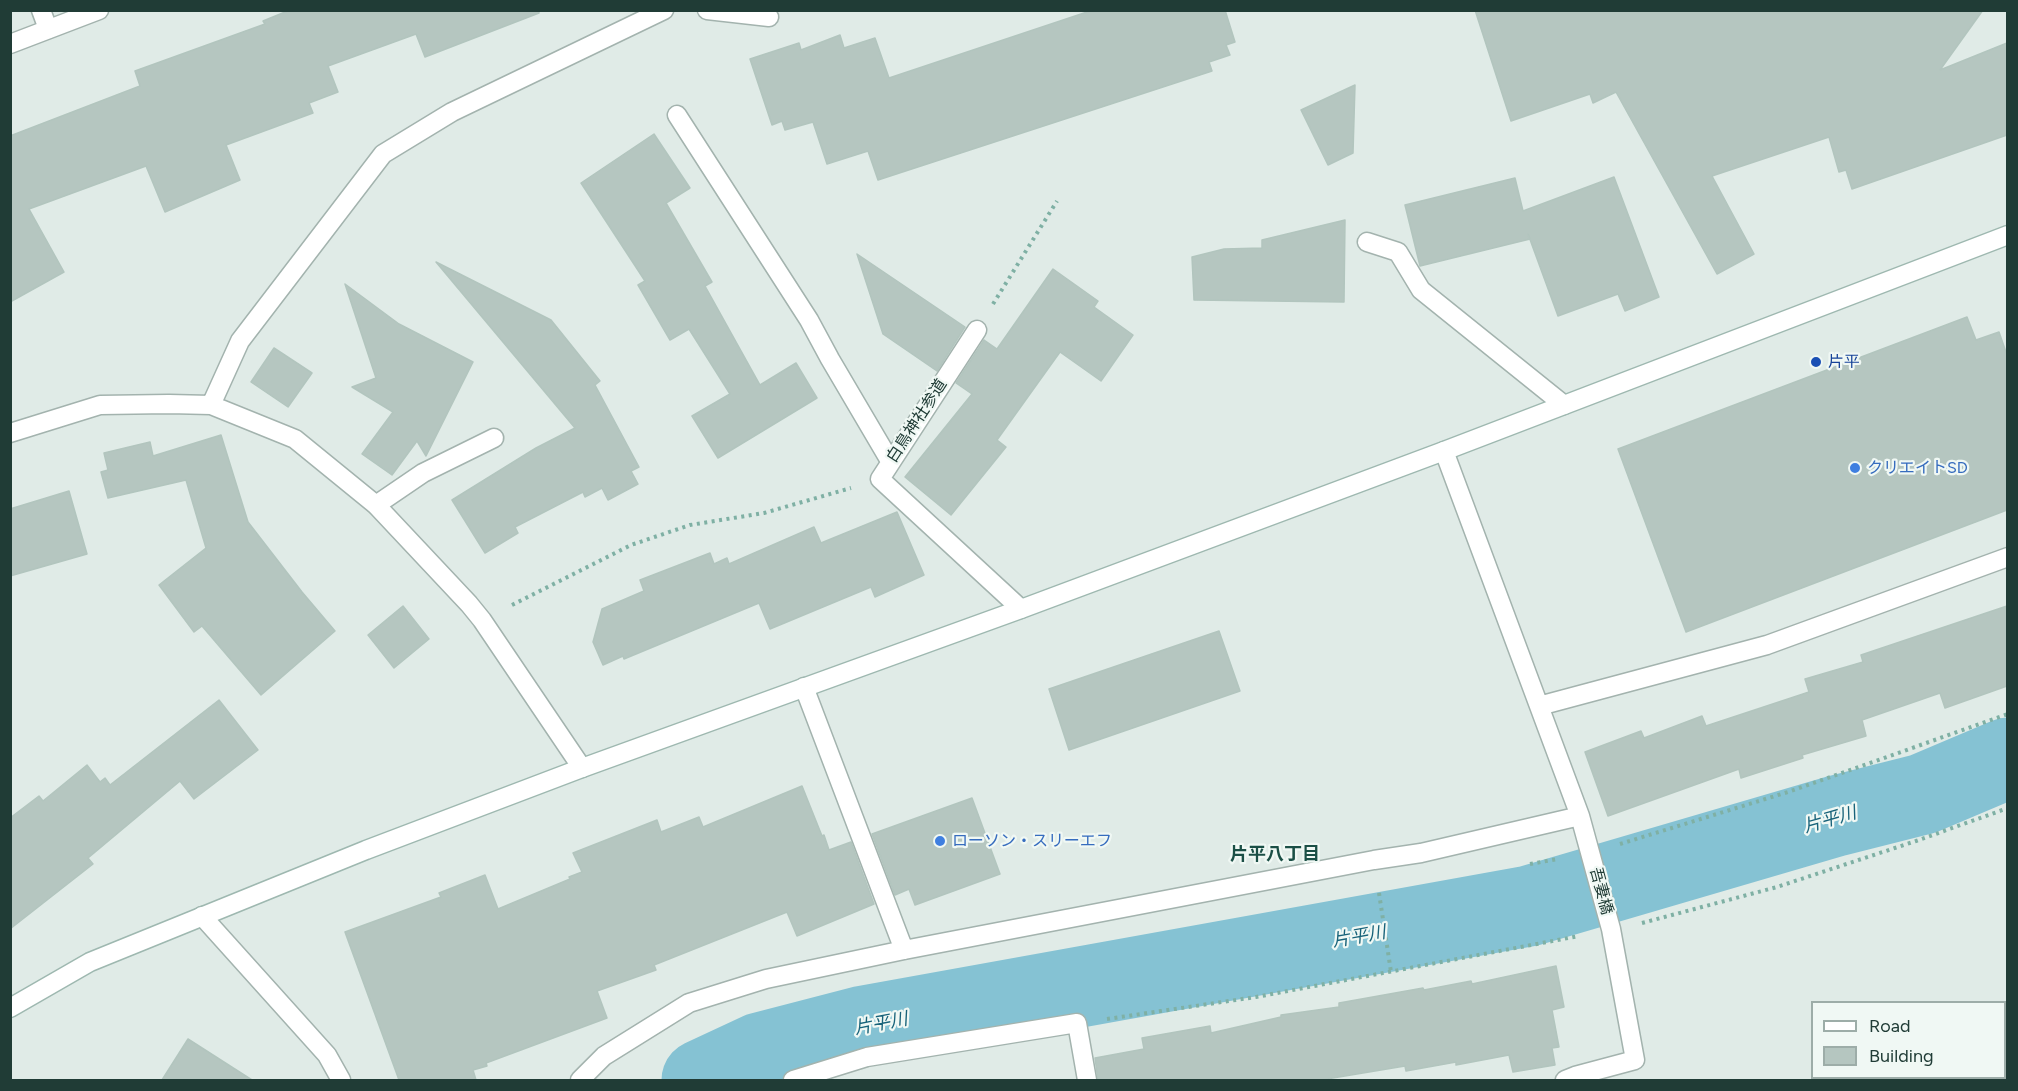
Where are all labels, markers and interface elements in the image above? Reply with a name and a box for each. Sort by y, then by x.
place label: 片平 [1828,352,1860,372]
marker: 片平 [1809,355,1823,369]
street label: 白鳥神社参道 [883,376,951,466]
place label: クリエイトSD [1867,458,1968,478]
marker: クリエイトSD [1848,461,1862,475]
water label: 片平川 [1801,802,1859,838]
place label: ローソン・スリーエフ [952,831,1112,851]
marker: ローソン・スリーエフ [933,834,947,848]
district label: 片平八丁目 [1230,844,1320,866]
street label: 吾妻橋 [1586,865,1616,917]
water label: 片平川 [1331,922,1387,952]
legend [1811,1001,2006,1079]
water label: 片平川 [852,1008,910,1040]
text: Road [1869,1015,1910,1037]
text: Building [1869,1045,1934,1067]

